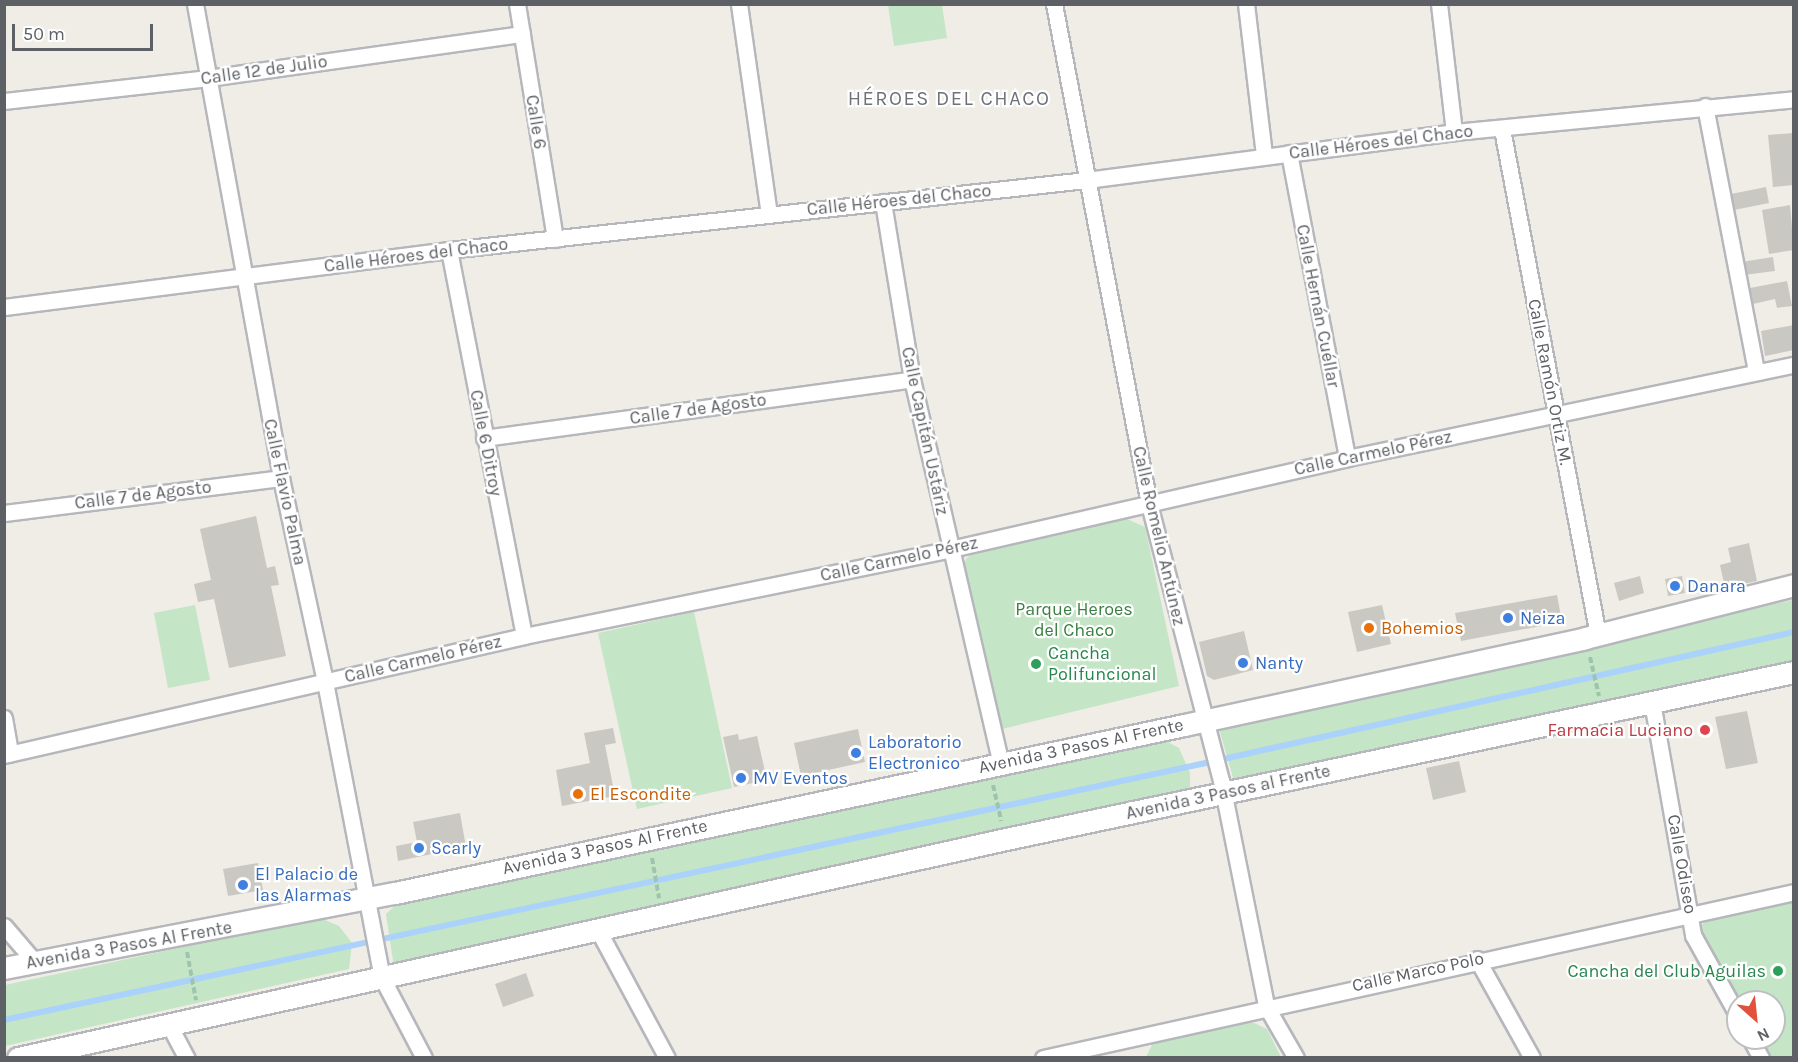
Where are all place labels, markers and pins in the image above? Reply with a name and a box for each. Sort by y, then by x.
place label: Danara [1687,575,1746,597]
marker: Danara [1668,579,1682,593]
place label: Neiza [1520,607,1565,629]
marker: Neiza [1501,611,1515,625]
place label: Bohemios [1381,617,1464,639]
marker: Bohemios [1362,621,1376,635]
place label: Cancha Polifuncional [1048,643,1156,686]
place label: Nanty [1255,652,1303,674]
marker: Nanty [1236,656,1250,670]
marker: Cancha Polifuncional [1029,657,1043,671]
place label: Farmacia Luciano [1547,719,1693,741]
marker: Farmacia Luciano [1698,723,1712,737]
place label: Laboratorio Electronico [868,732,962,774]
marker: Laboratorio Electronico [849,746,863,760]
place label: MV Eventos [753,767,848,789]
marker: MV Eventos [734,771,748,785]
place label: El Escondite [590,783,691,805]
marker: El Escondite [571,787,585,801]
place label: Scarly [431,837,481,859]
marker: Scarly [412,841,426,855]
place label: El Palacio de las Alarmas [255,864,358,906]
marker: El Palacio de las Alarmas [236,878,250,892]
place label: Cancha del Club Aguilas [1568,960,1766,982]
marker: Cancha del Club Aguilas [1771,964,1785,978]

